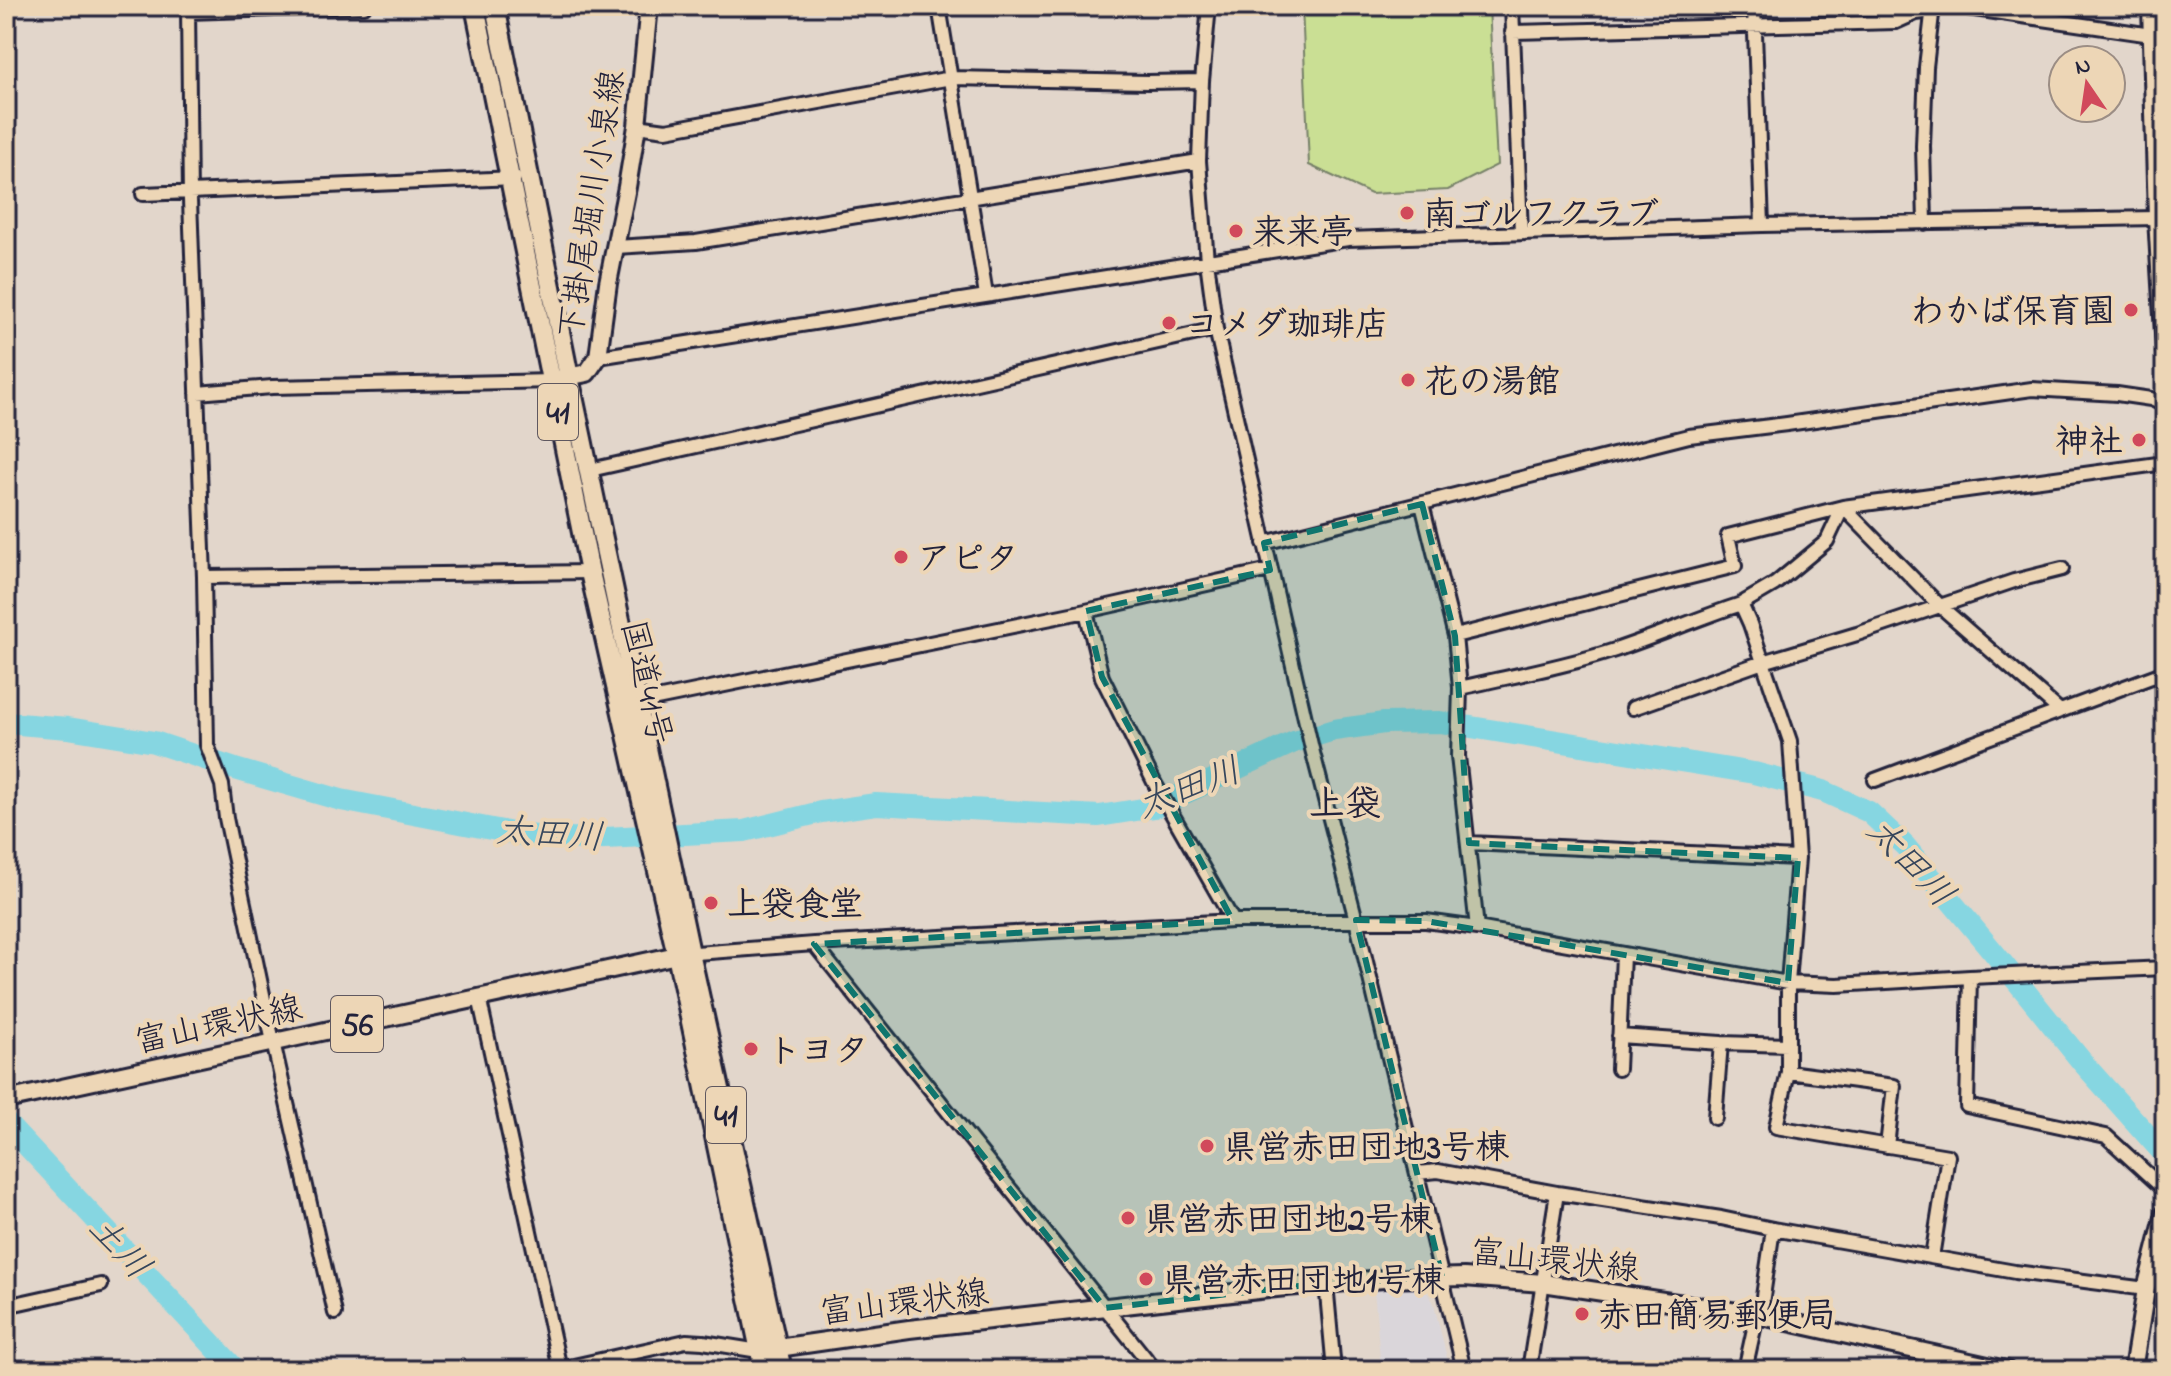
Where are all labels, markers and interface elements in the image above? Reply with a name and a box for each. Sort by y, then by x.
north arrow [2047,44,2127,124]
text: N [2072,50,2094,85]
street label: 下掛尾堀川小泉線 [548,66,640,343]
place label: 南ゴルフクラブ [1423,192,1659,242]
marker: 南ゴルフクラブ [1398,204,1416,222]
place label: 来来亭 [1252,210,1354,260]
marker: 来来亭 [1227,222,1245,240]
place label: わかば保育園 [1911,289,2115,339]
marker: わかば保育園 [2122,301,2140,319]
place label: コメダ珈琲店 [1185,302,1389,352]
marker: コメダ珈琲店 [1160,314,1178,332]
place label: 花の湯館 [1424,359,1560,409]
marker: 花の湯館 [1399,371,1417,389]
road number: 41 [538,384,578,440]
place label: 神社 [2055,419,2123,469]
marker: 神社 [2130,431,2148,449]
place label: アピタ [917,536,1019,586]
marker: アピタ [892,548,910,566]
street label: 国道41号 [605,615,683,750]
water label: 太田川 [1130,746,1250,834]
district label: 上袋 [1309,780,1381,833]
water label: 太田川 [494,806,605,867]
water label: 太田川 [1852,807,1965,921]
place label: 上袋食堂 [727,882,863,932]
marker: 上袋食堂 [702,894,720,912]
street label: 富山環状線 [130,985,307,1069]
road number: 56 [331,996,383,1052]
place label: トヨタ [767,1028,869,1078]
marker: トヨタ [742,1040,760,1058]
road number: 41 [706,1087,746,1143]
place label: 県営赤田団地3号棟 [1223,1125,1509,1175]
marker: 県営赤田団地3号棟 [1198,1137,1216,1155]
place label: 県営赤田団地2号棟 [1144,1197,1433,1247]
water label: 土川 [74,1205,162,1293]
marker: 県営赤田団地2号棟 [1119,1209,1137,1227]
street label: 富山環状線 [1467,1229,1642,1297]
place label: 県営赤田団地1号棟 [1162,1258,1445,1308]
street label: 富山環状線 [817,1270,992,1340]
marker: 県営赤田団地1号棟 [1137,1270,1155,1288]
place label: 赤田簡易郵便局 [1598,1293,1836,1343]
marker: 赤田簡易郵便局 [1573,1305,1591,1323]

